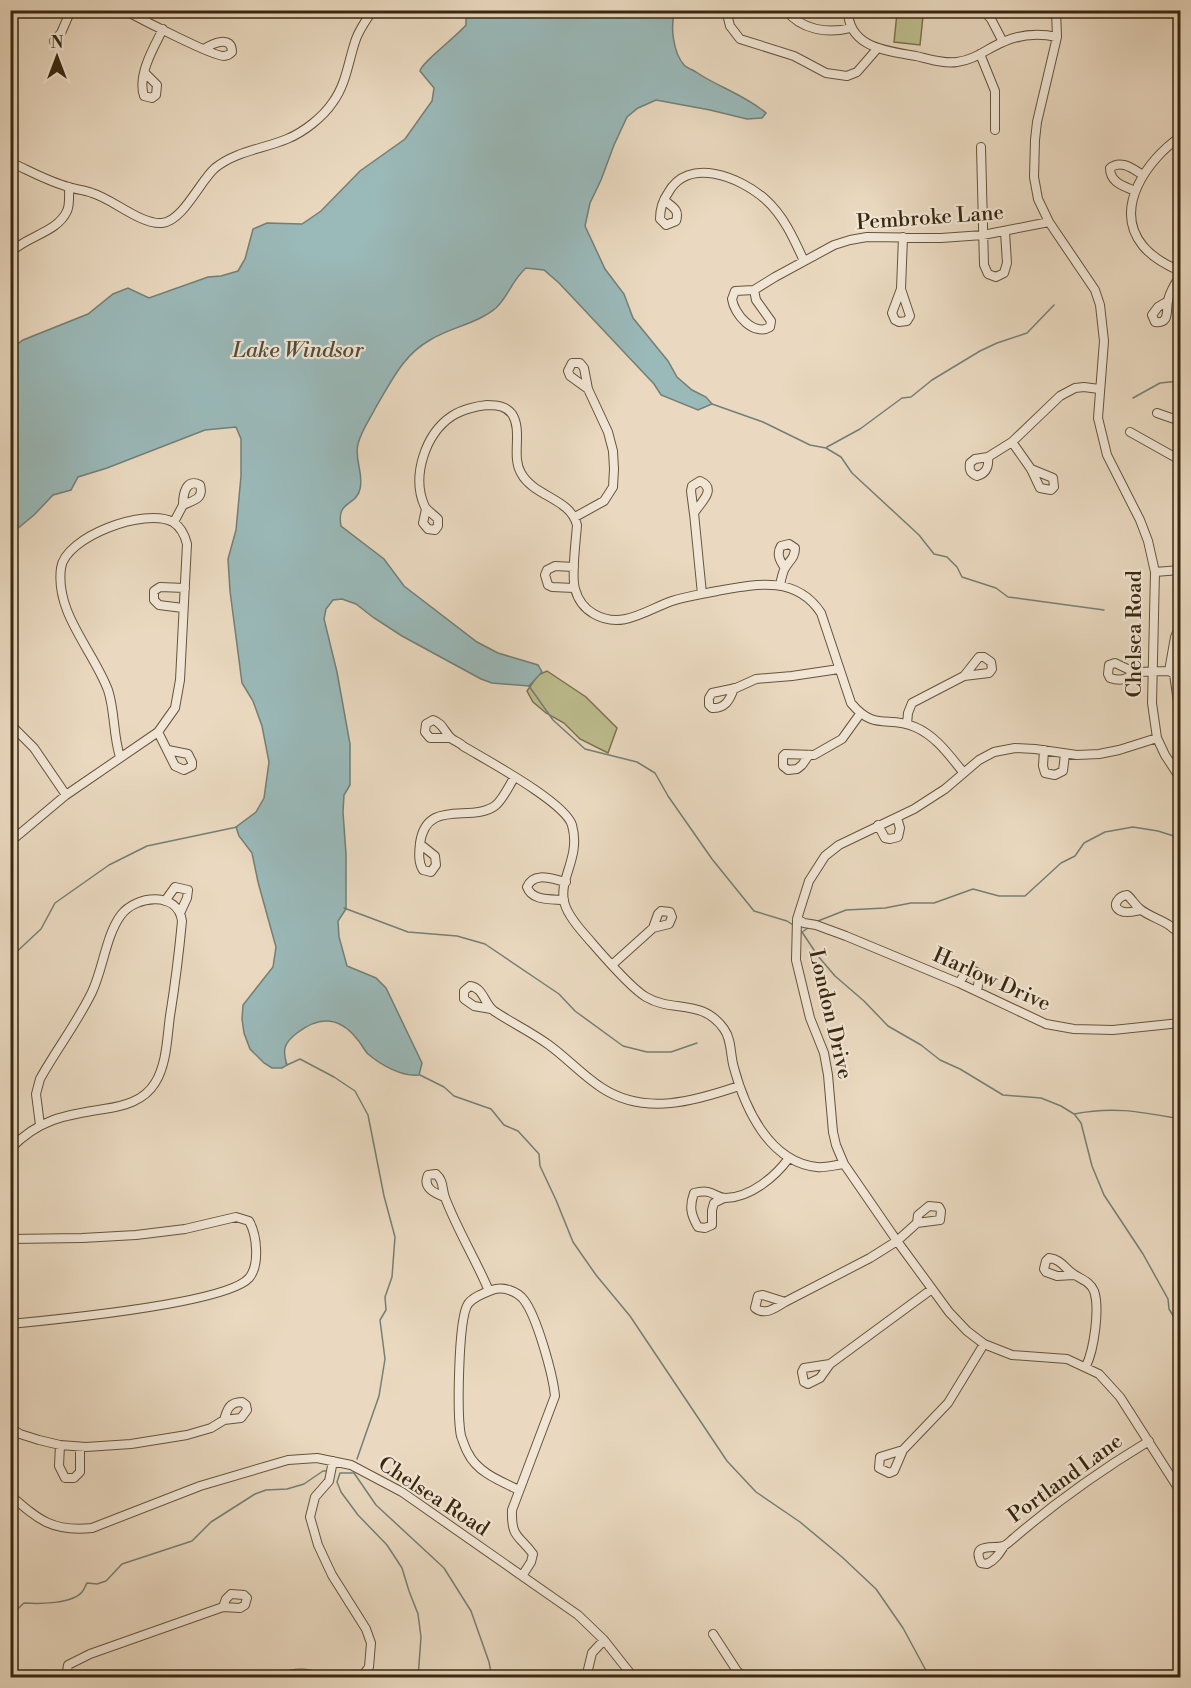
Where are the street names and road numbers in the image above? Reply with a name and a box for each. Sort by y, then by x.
street label: Pembroke Lane [855,200,1005,236]
street label: Chelsea Road [1122,570,1148,698]
street label: Harlow Drive [929,942,1054,1017]
street label: London Drive [802,947,858,1082]
street label: Portland Lane [1003,1429,1128,1529]
street label: Chelsea Road [373,1451,494,1542]

